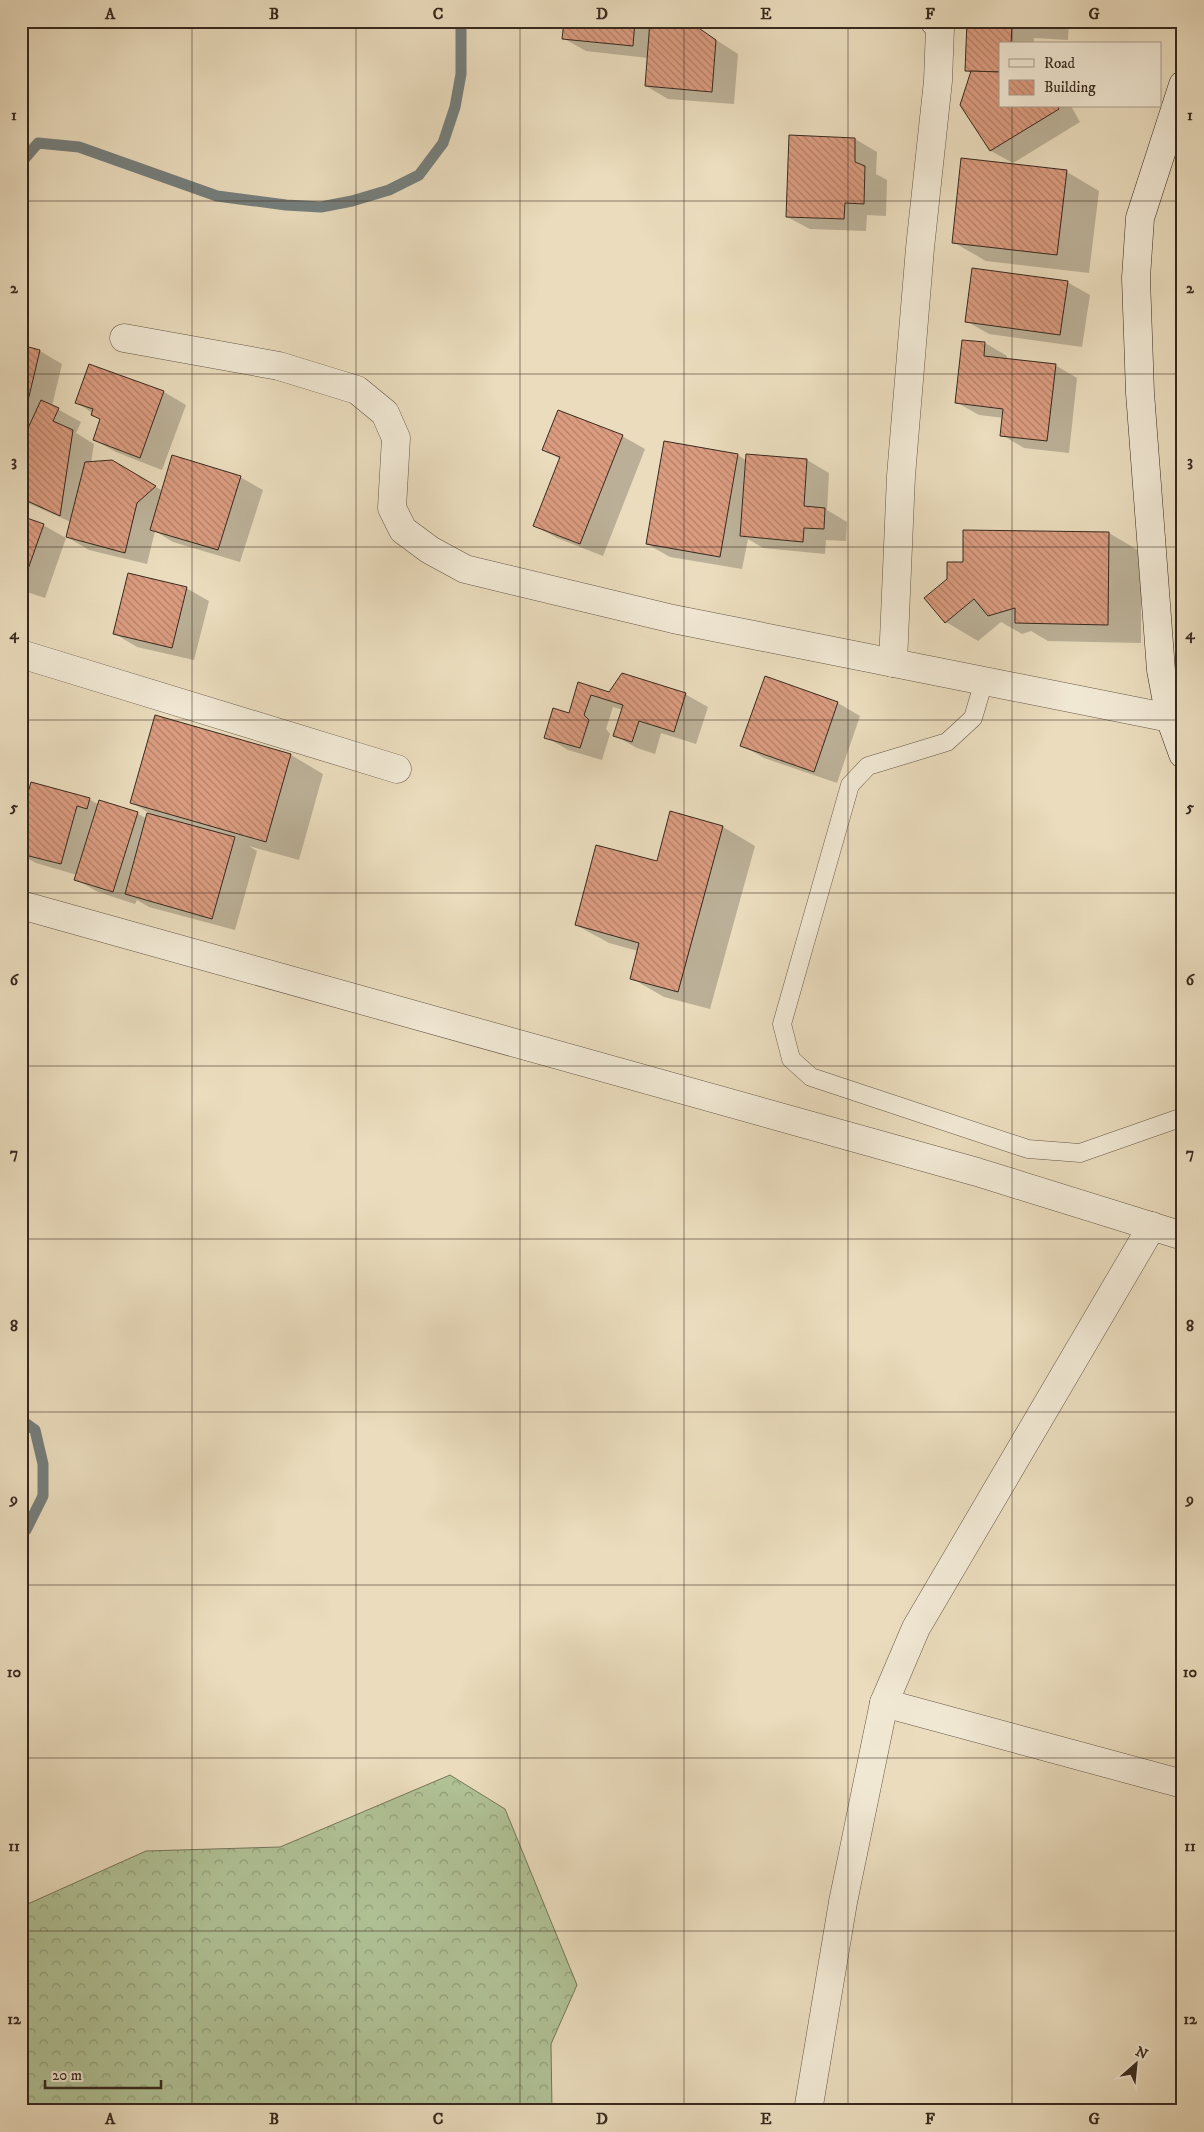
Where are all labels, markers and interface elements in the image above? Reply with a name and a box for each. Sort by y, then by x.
text: A [104,4,116,24]
text: B [269,4,279,24]
text: C [433,4,443,24]
text: D [596,4,608,24]
text: E [760,4,772,24]
text: F [925,4,935,24]
text: G [1088,4,1100,24]
legend [999,42,1162,108]
text: Road [1044,54,1076,73]
text: Building [1044,78,1096,97]
text: 1 [11,105,17,125]
text: 1 [1187,105,1193,125]
text: 2 [10,278,19,298]
text: 2 [1186,278,1195,298]
text: 3 [11,451,17,471]
text: 3 [1187,451,1193,471]
text: 4 [8,624,19,644]
text: 4 [1184,624,1195,644]
text: 5 [9,797,18,817]
text: 5 [1185,797,1194,817]
text: 6 [10,970,20,990]
text: 6 [1186,970,1196,990]
text: 7 [10,1143,18,1163]
text: 7 [1186,1143,1194,1163]
text: 8 [10,1316,18,1336]
text: 8 [1186,1316,1194,1336]
text: 9 [9,1489,18,1509]
text: 9 [1185,1489,1194,1509]
text: 10 [7,1662,22,1682]
text: 10 [1183,1662,1198,1682]
text: 11 [8,1836,20,1856]
text: 11 [1184,1836,1196,1856]
text: 12 [7,2009,22,2029]
text: 12 [1183,2009,1198,2029]
north arrow [1112,2040,1162,2090]
text: N [1132,2043,1151,2064]
scale bar [45,2057,161,2089]
text: 20 m [52,2066,82,2085]
text: A [104,2109,116,2129]
text: B [269,2109,279,2129]
text: C [433,2109,443,2129]
text: D [596,2109,608,2129]
text: E [760,2109,772,2129]
text: F [925,2109,935,2129]
text: G [1088,2109,1100,2129]

